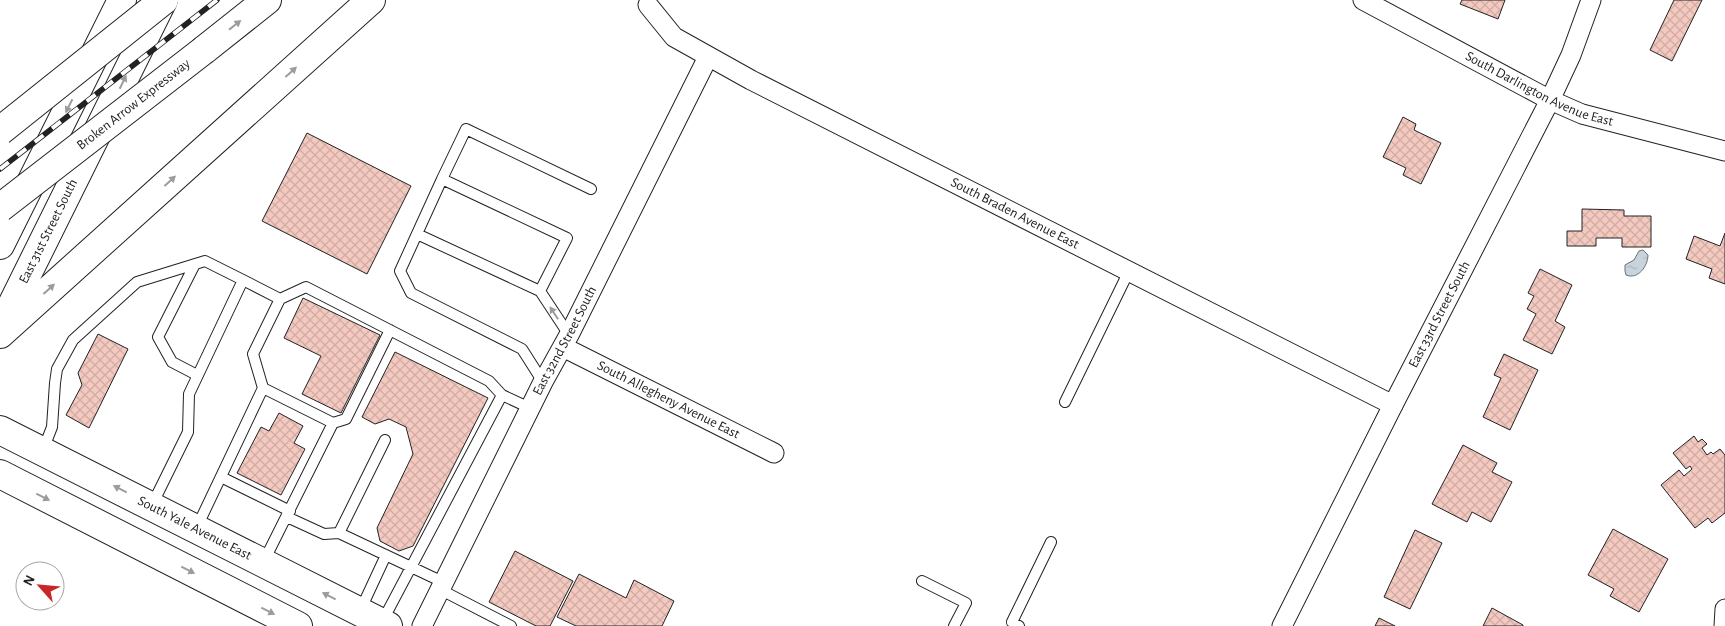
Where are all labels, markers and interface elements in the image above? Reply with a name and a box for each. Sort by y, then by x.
one-way arrow [228,19,241,30]
street label: South Darlington Avenue East [1463,49,1615,129]
street label: Broken Arrow Expressway [74,56,193,153]
one-way arrow [284,66,296,78]
one-way arrow [119,74,127,89]
one-way arrow [65,99,73,113]
one-way arrow [164,175,176,187]
street label: South Braden Avenue East [948,175,1082,252]
street label: East 31st Street South [17,177,80,286]
street label: East 33rd Street South [1406,259,1473,370]
one-way arrow [43,283,55,295]
street label: East 32nd Street South [531,284,599,398]
one-way arrow [550,306,559,320]
street label: South Allegheny Avenue East [595,358,742,442]
one-way arrow [113,485,127,493]
one-way arrow [36,492,51,501]
street label: South Yale Avenue East [135,494,254,563]
north arrow [15,561,65,611]
one-way arrow [181,566,195,574]
text: N [21,573,38,588]
one-way arrow [322,592,337,600]
one-way arrow [261,607,275,615]

